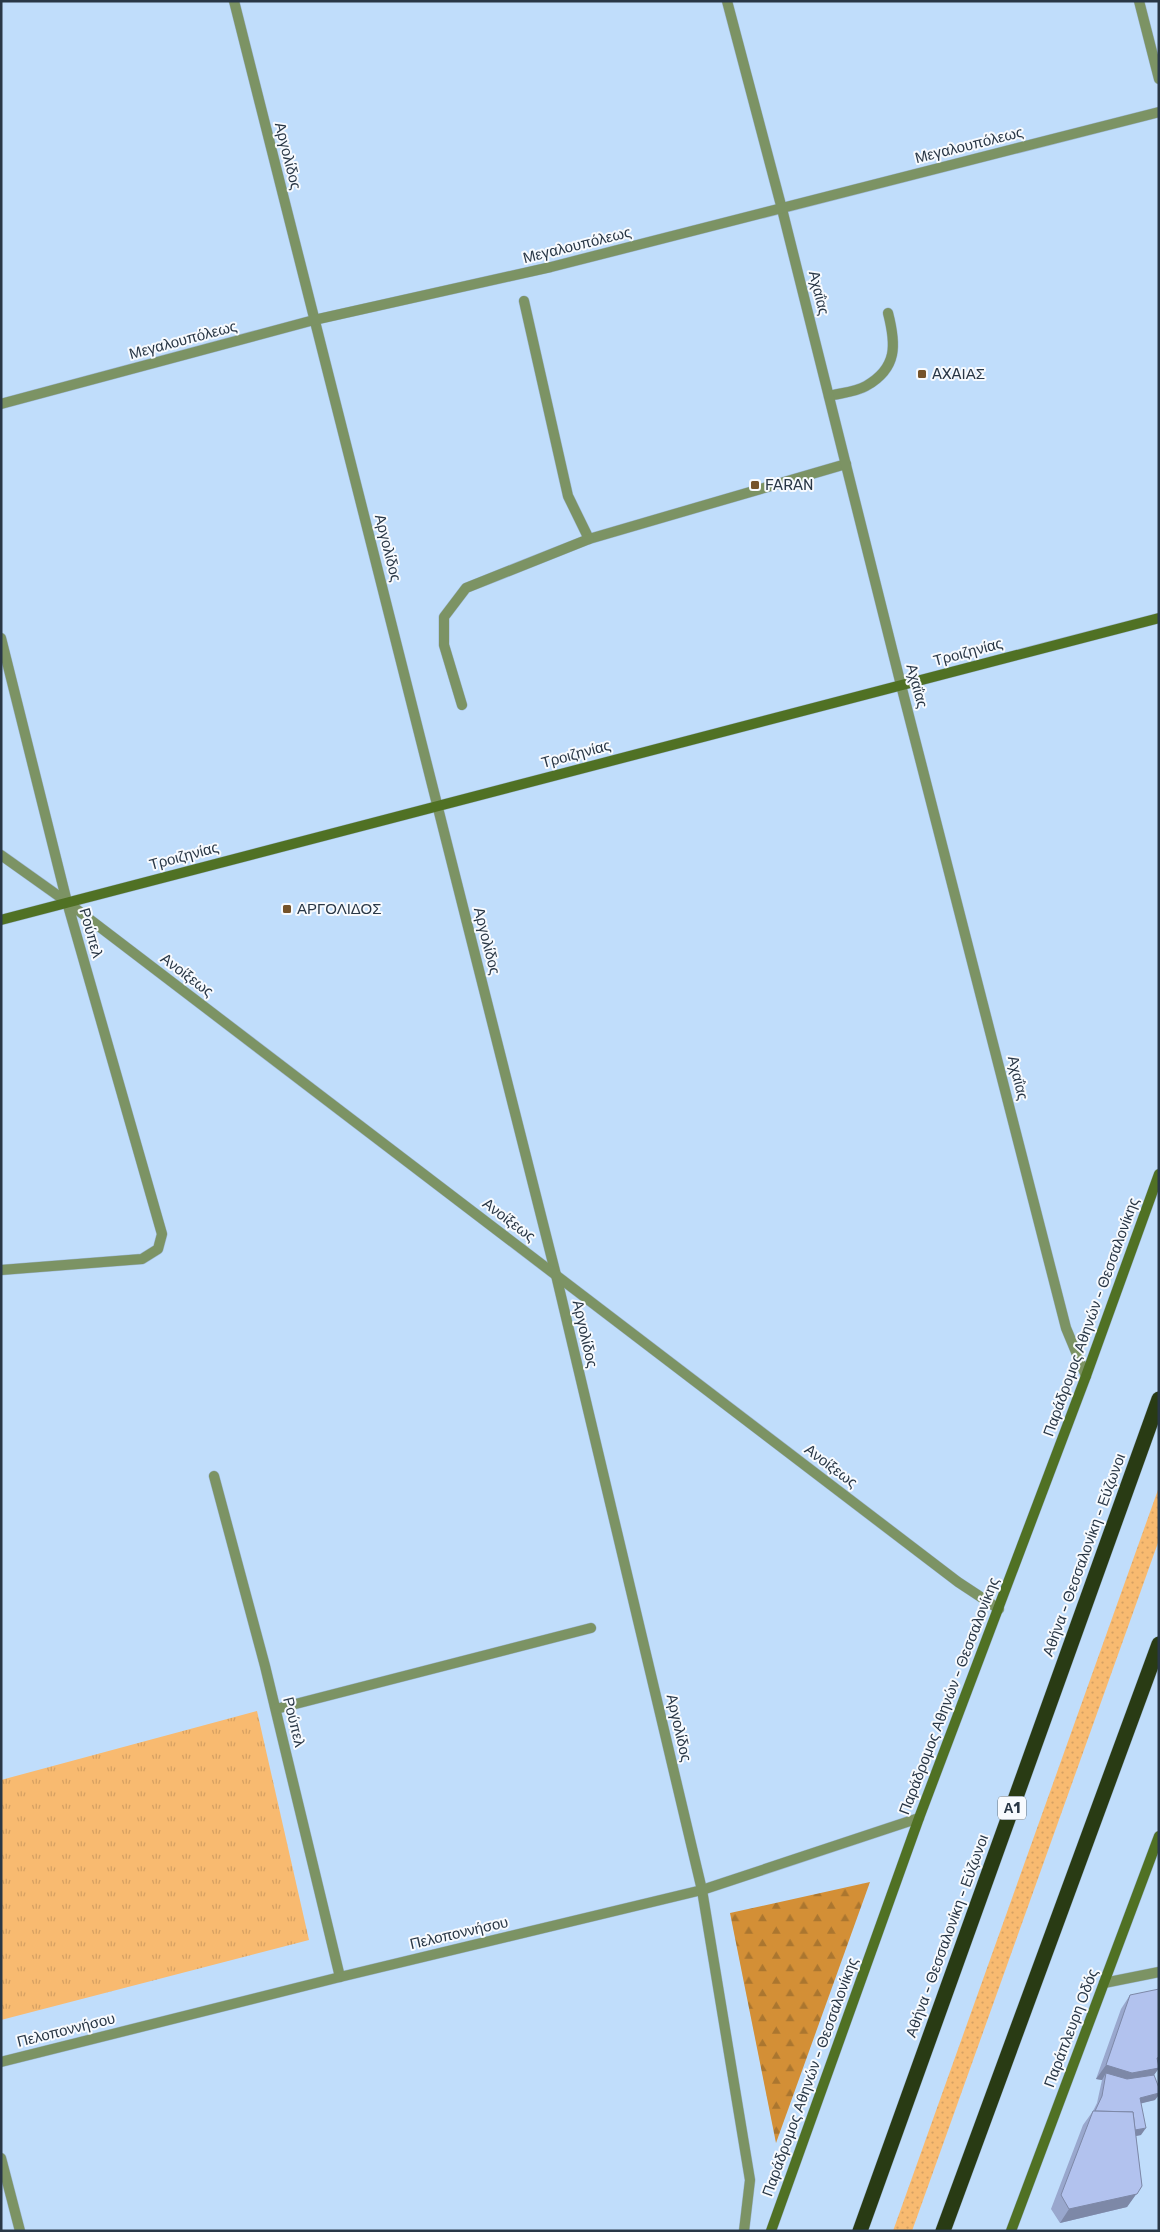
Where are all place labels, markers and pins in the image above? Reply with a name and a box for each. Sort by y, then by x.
place label: AXAΙΑΣ [932,365,985,383]
marker: AXAΙΑΣ [916,368,928,380]
place label: FARAN [765,476,813,494]
marker: FARAN [749,479,761,491]
place label: ΑΡΓΟΛΙΔΟΣ [297,900,382,918]
marker: ΑΡΓΟΛΙΔΟΣ [281,903,293,915]

